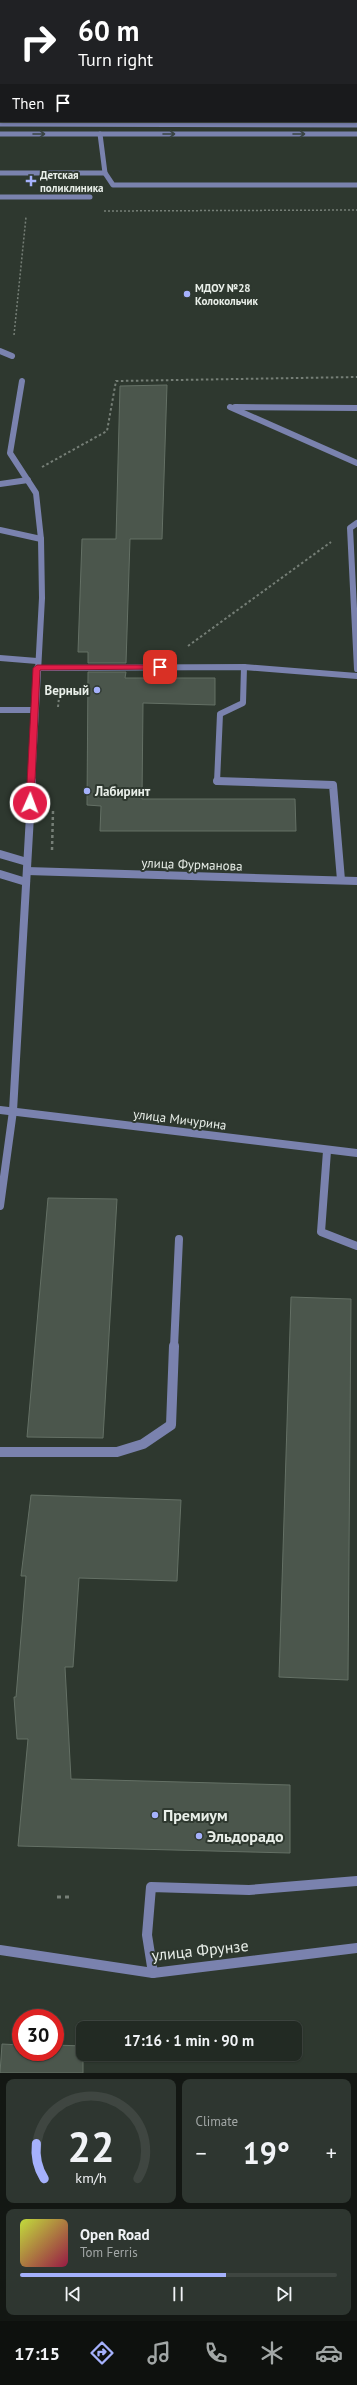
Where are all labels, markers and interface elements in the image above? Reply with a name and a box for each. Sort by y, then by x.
text: 60 m [78,12,139,49]
icon: right [12,16,64,68]
text: Turn right [78,48,153,71]
icon: arrive [52,92,74,114]
text: Then [12,94,44,113]
one-way arrow [32,130,45,138]
one-way arrow [162,130,175,138]
one-way arrow [292,130,305,138]
place label: Детская поликлиника [40,168,104,195]
marker: Детская поликлиника [25,175,37,187]
place label: МДОУ №28 Колокольчик [195,281,258,308]
marker: МДОУ №28 Колокольчик [182,289,192,299]
pin [143,650,177,684]
icon: arrive [149,656,171,678]
place label: Верный [44,682,89,699]
marker: Верный [92,685,102,695]
position arrow [9,782,51,824]
place label: Лабиринт [94,783,151,800]
marker: Лабиринт [82,786,92,796]
street label: улица Фурманова [141,854,243,875]
street label: улица Мичурина [132,1105,228,1134]
place label: Премиум [163,1805,228,1825]
marker: Премиум [150,1810,160,1820]
place label: Эльдорадо [207,1826,284,1846]
marker: Эльдорадо [194,1831,204,1841]
street label: улица Фрунзе [151,1935,249,1965]
speed limit sign: 30 [12,2009,64,2061]
text: 17:16 · 1 min · 90 m [124,2031,254,2050]
text: Climate [196,2113,238,2130]
text: 22 [67,2120,114,2173]
text: 19° [243,2133,290,2172]
text: − [196,2139,207,2167]
text: + [326,2139,337,2167]
text: km/h [75,2168,106,2187]
text: Open Road [80,2225,150,2244]
text: Tom Ferris [80,2244,138,2261]
icon: previous [62,2283,84,2305]
icon: pause [167,2283,189,2305]
icon: next [273,2283,295,2305]
icon: directions [88,2339,116,2367]
icon: music [145,2339,173,2367]
icon: phone [202,2339,230,2367]
icon: climate [258,2339,286,2367]
icon: car [315,2339,343,2367]
text: 17:15 [14,2342,60,2365]

